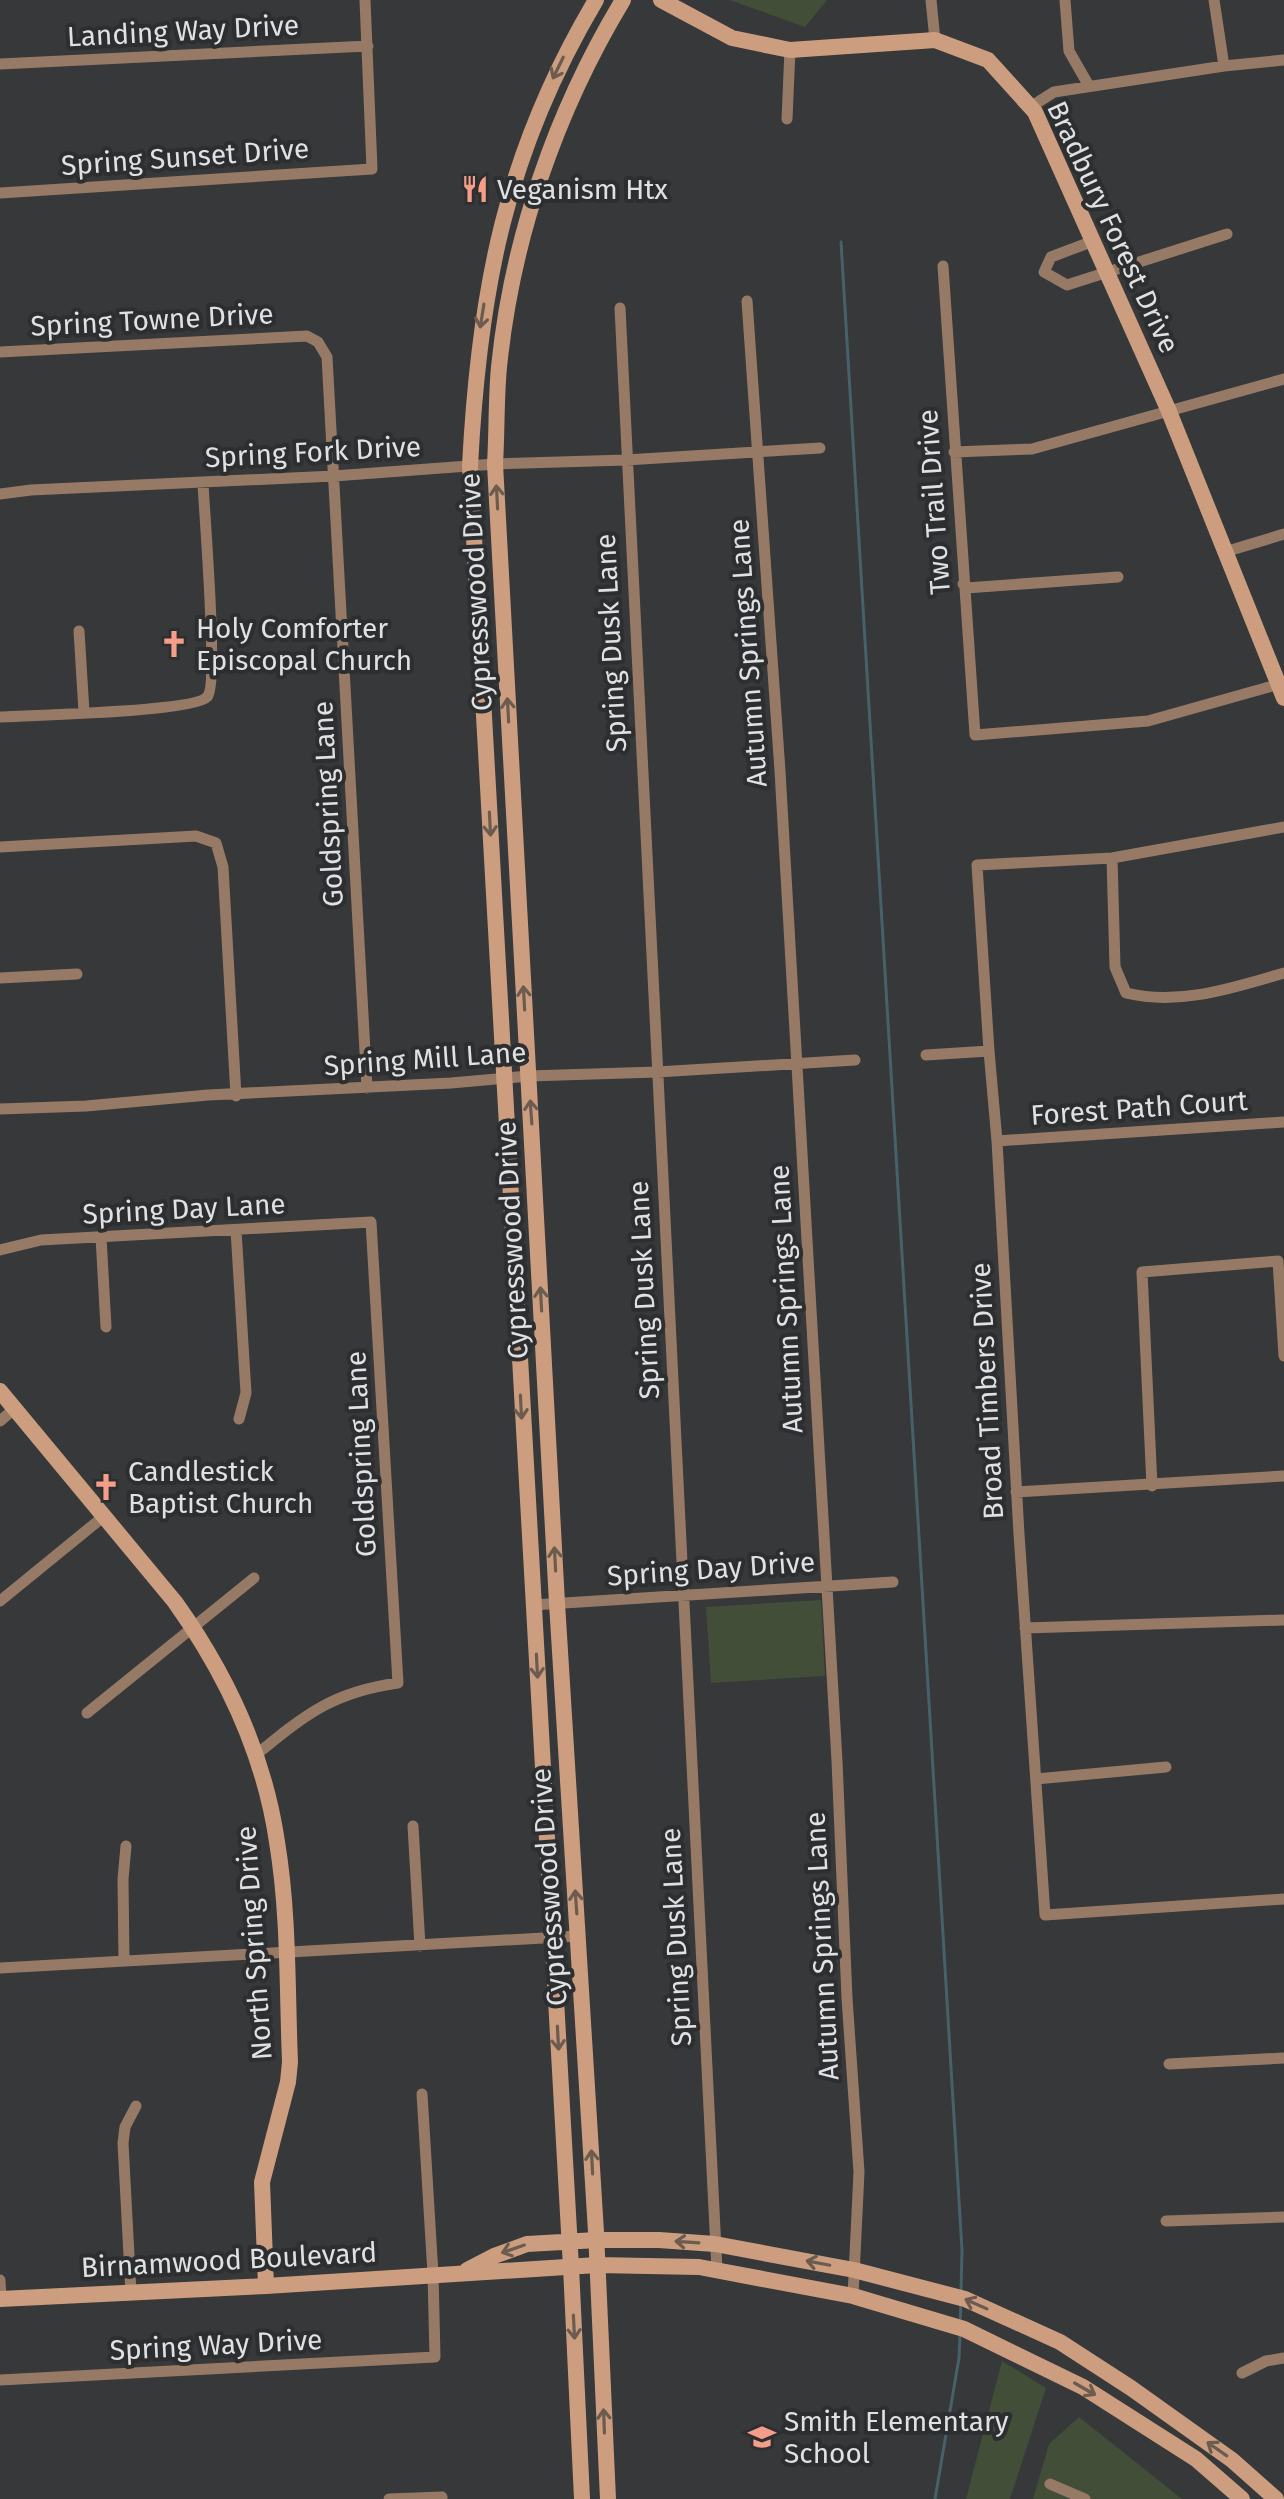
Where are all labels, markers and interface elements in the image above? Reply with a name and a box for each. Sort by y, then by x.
street label: Landing Way Drive [66,8,300,54]
one-way arrow [550,56,565,80]
street label: Bradbury Forest Drive [1040,96,1186,358]
street label: Spring Sunset Drive [60,132,310,182]
place label: Veganism Htx [497,173,668,206]
restaurant icon: Veganism Htx [460,174,490,204]
street label: Spring Towne Drive [30,297,274,343]
one-way arrow [474,303,489,328]
street label: Two Trail Drive [911,408,957,596]
street label: Spring Fork Drive [204,430,422,474]
street label: Cypresswood Drive [453,472,499,712]
one-way arrow [489,484,504,511]
street label: Autumn Springs Lane [722,518,774,788]
street label: Spring Dusk Lane [589,533,633,753]
place label: Holy Comforter Episcopal Church [196,612,412,677]
church icon: Holy Comforter Episcopal Church [159,629,189,659]
one-way arrow [500,697,515,724]
street label: Goldspring Lane [306,700,350,908]
one-way arrow [482,810,497,837]
one-way arrow [516,985,531,1012]
street label: Spring Mill Lane [323,1035,527,1083]
street label: Forest Path Court [1029,1084,1250,1132]
one-way arrow [523,1099,538,1126]
street label: Cypresswood Drive [489,1120,535,1360]
street label: Autumn Springs Lane [762,1164,810,1434]
street label: Spring Dusk Lane [622,1180,666,1400]
street label: Spring Day Lane [82,1187,286,1231]
street label: Broad Timbers Drive [964,1262,1010,1520]
one-way arrow [534,1286,549,1313]
street label: Goldspring Lane [339,1350,383,1558]
one-way arrow [514,1393,529,1420]
place label: Candlestick Baptist Church [128,1455,313,1520]
church icon: Candlestick Baptist Church [91,1472,121,1502]
street label: Spring Day Drive [606,1545,816,1593]
one-way arrow [547,1546,562,1573]
one-way arrow [530,1652,545,1679]
street label: Cypresswood Drive [524,1767,574,2007]
street label: Autumn Springs Lane [798,1811,846,2081]
street label: North Spring Drive [229,1825,279,2061]
street label: Spring Dusk Lane [654,1827,698,2047]
one-way arrow [568,1889,583,1916]
one-way arrow [551,2024,566,2051]
one-way arrow [584,2149,599,2176]
one-way arrow [674,2234,701,2249]
street label: Birnamwood Boulevard [80,2236,378,2284]
one-way arrow [501,2243,526,2257]
one-way arrow [806,2255,832,2270]
one-way arrow [964,2296,989,2311]
one-way arrow [567,2313,582,2340]
street label: Spring Way Drive [109,2323,323,2367]
one-way arrow [1073,2381,1096,2397]
place label: Smith Elementary School [784,2405,1009,2470]
one-way arrow [596,2408,611,2435]
school or university icon: Smith Elementary School [747,2422,777,2452]
one-way arrow [1206,2441,1228,2457]

